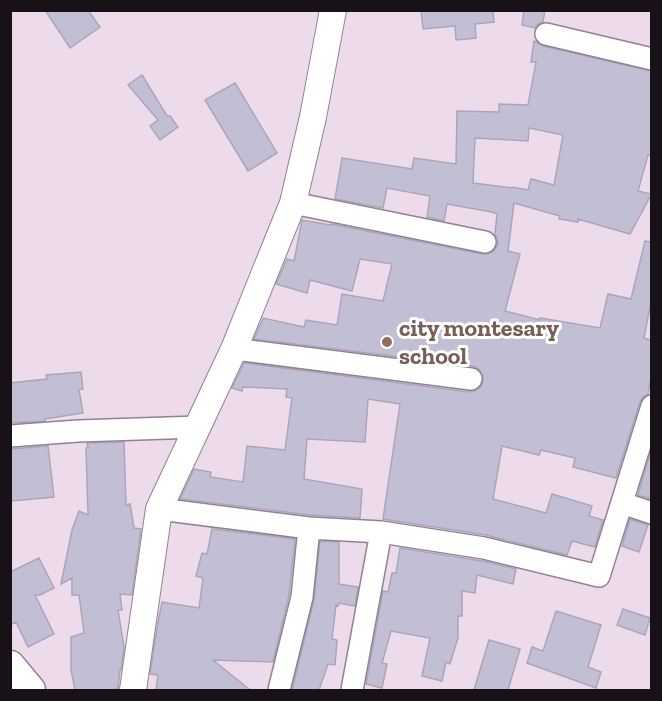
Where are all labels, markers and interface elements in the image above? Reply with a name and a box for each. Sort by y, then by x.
place label: city montesary school [399,313,559,370]
marker: city montesary school [380,335,394,349]

